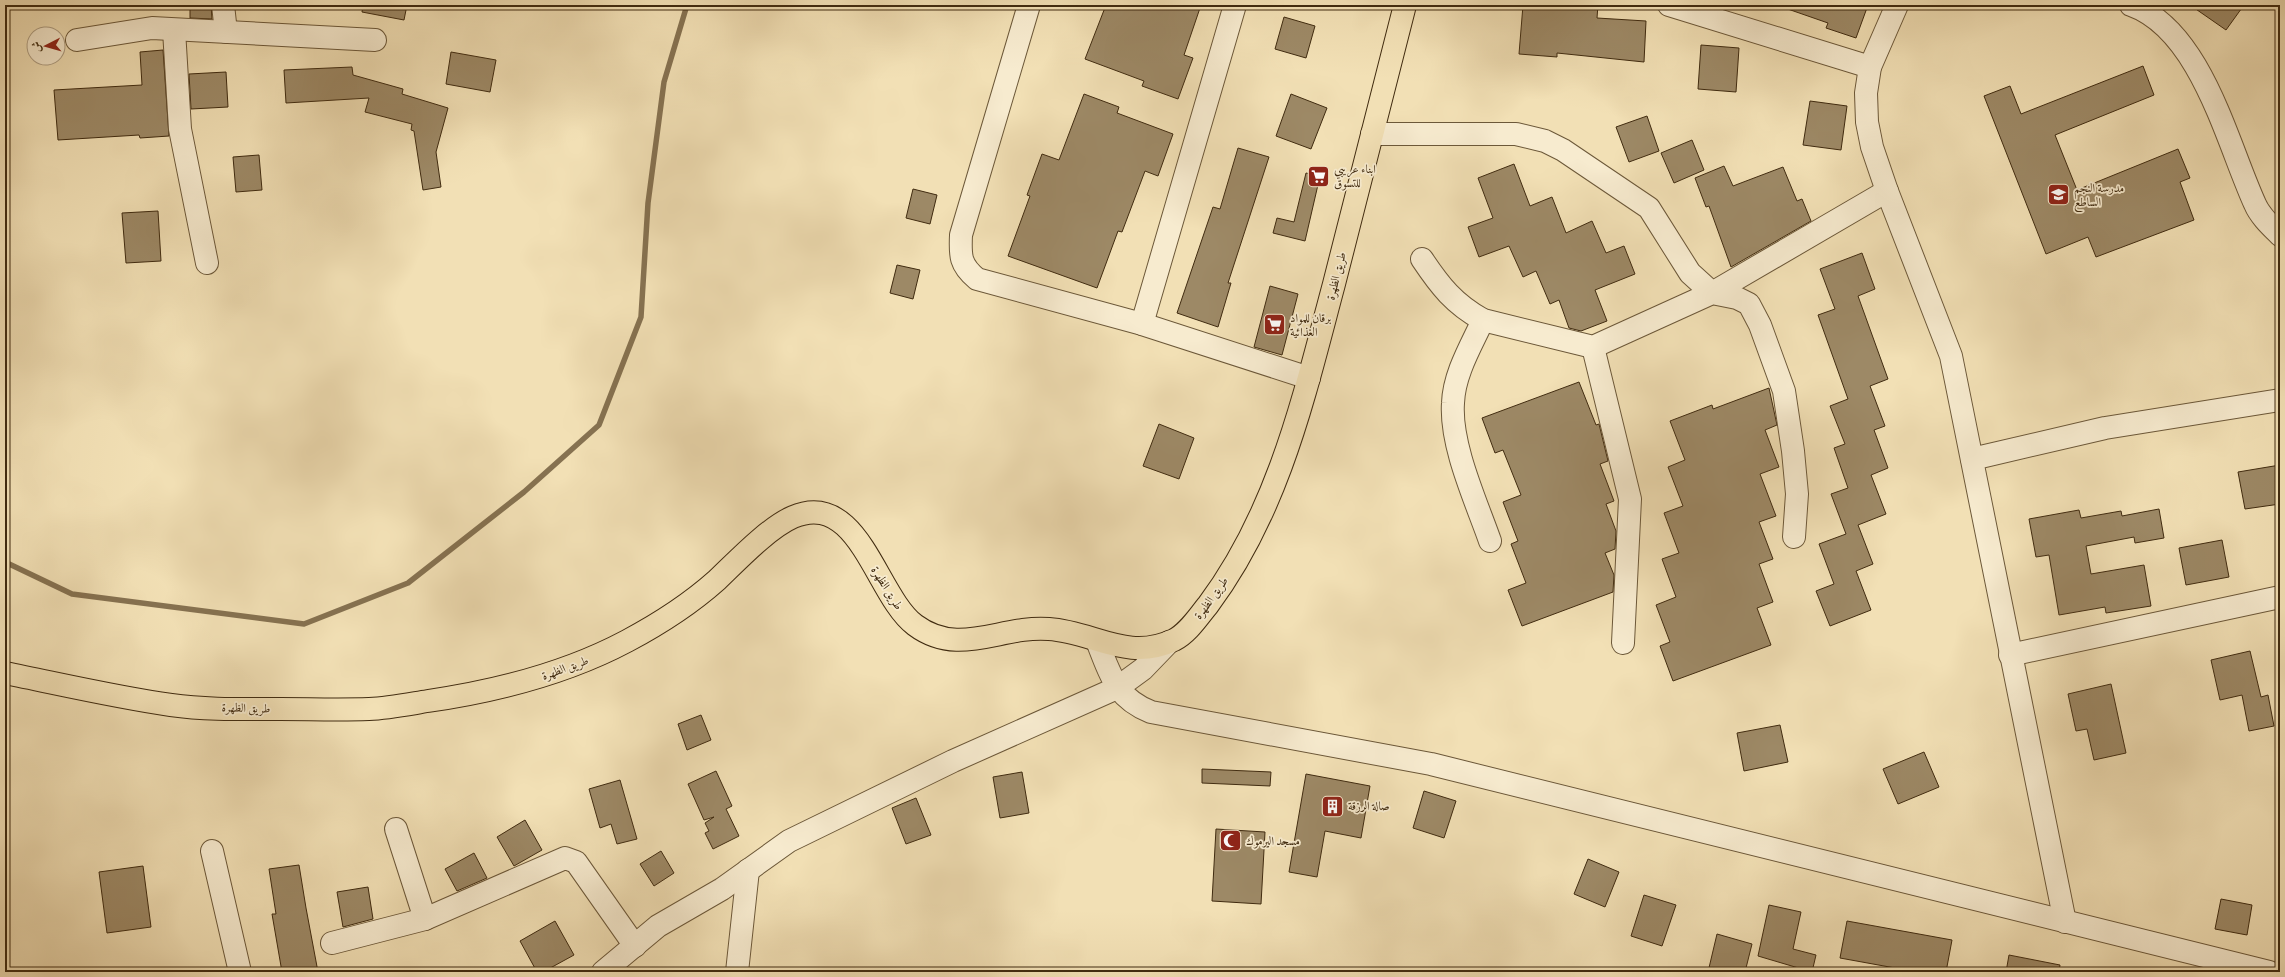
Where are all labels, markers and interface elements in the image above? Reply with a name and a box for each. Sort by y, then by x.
north arrow [26,26,66,66]
text: ش [29,41,45,53]
place label: ابناء عريبي للتسوق [1334,161,1376,191]
supermarket icon: ابناء عريبي للتسوق [1306,163,1332,189]
place label: مدرسة النجم الساطع [2074,180,2124,213]
school or university icon: مدرسة النجم الساطع [2045,182,2071,208]
street label: طريق الظهرة [1322,250,1350,302]
place label: برقان للمواد الغذائية [1290,310,1331,340]
supermarket icon: برقان للمواد الغذائية [1261,312,1287,338]
street label: طريق الظهرة [867,563,907,613]
street label: طريق الظهرة [1190,573,1232,622]
street label: طريق الظهرة [539,652,591,684]
street label: طريق الظهرة [221,699,271,717]
building icon: صالة الرزقة [1320,793,1346,819]
place label: صالة الرزقة [1348,798,1390,814]
mosque icon: مسجد اليرموك [1217,828,1243,854]
place label: مسجد اليرموك [1246,833,1300,849]

